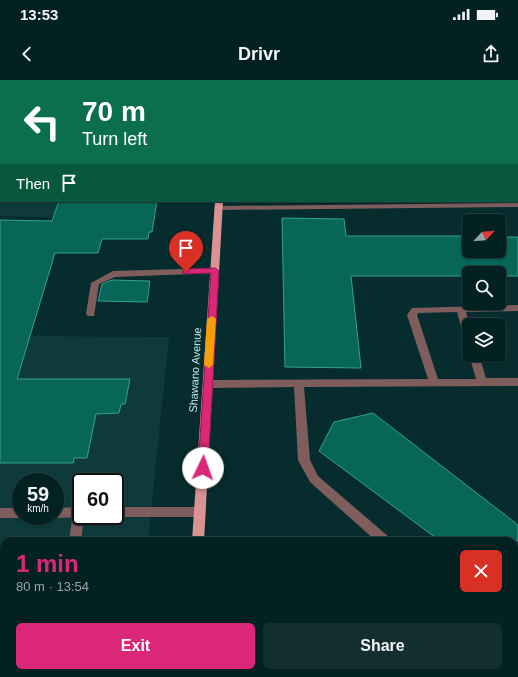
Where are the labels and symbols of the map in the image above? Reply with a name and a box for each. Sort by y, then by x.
north arrow [462,214,506,258]
pin [169,231,203,272]
street label: Shawano Avenue [187,327,203,413]
position arrow [182,447,224,489]
speed limit sign: 60 [72,473,124,525]

